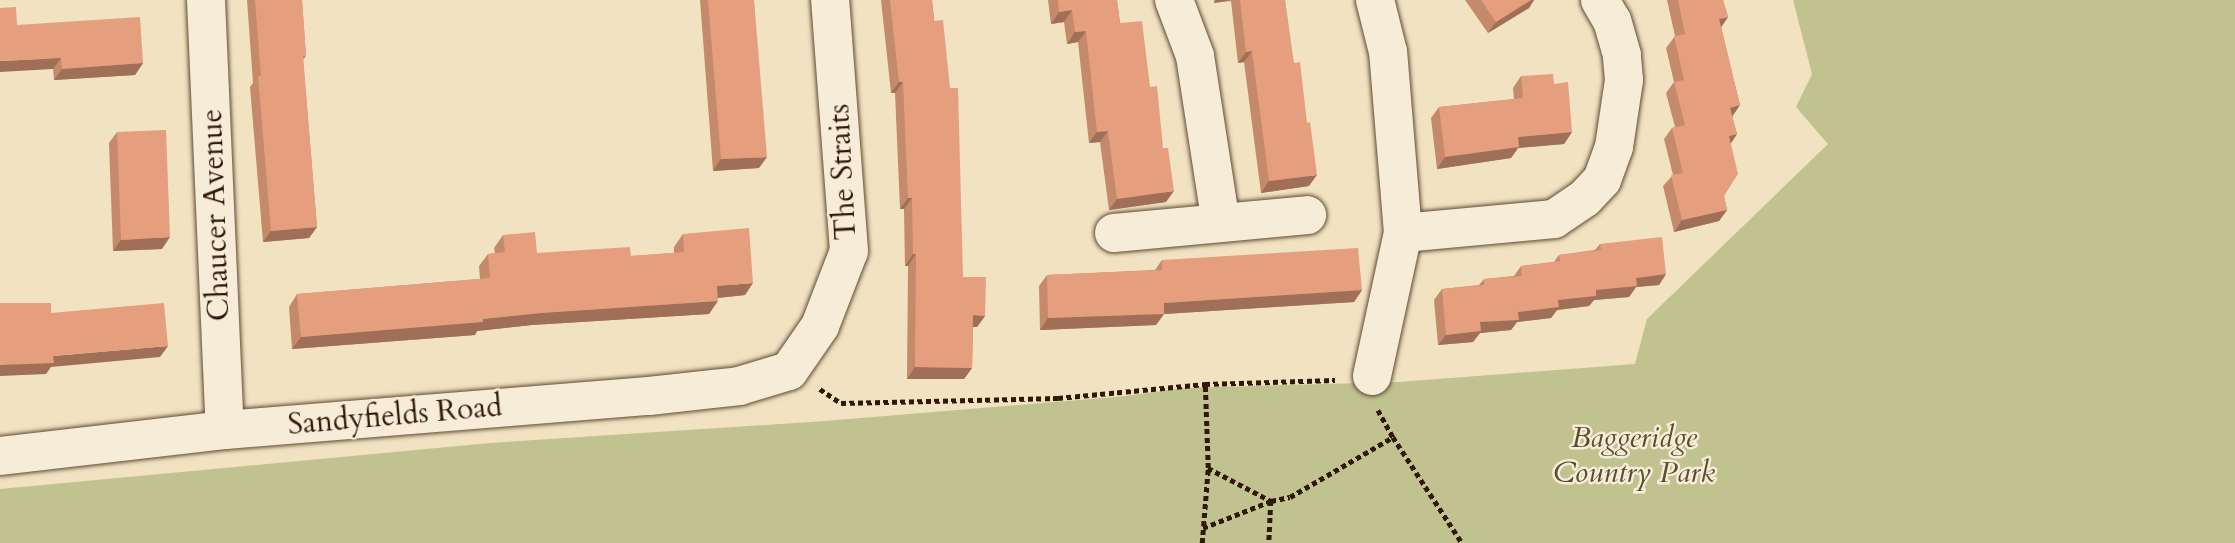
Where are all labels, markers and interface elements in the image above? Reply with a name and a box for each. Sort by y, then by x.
street label: The Straits [821,103,865,241]
street label: Chaucer Avenue [194,108,238,322]
street label: Sandyfields Road [286,389,504,443]
park label: Baggeridge Country Park [1553,420,1715,490]

